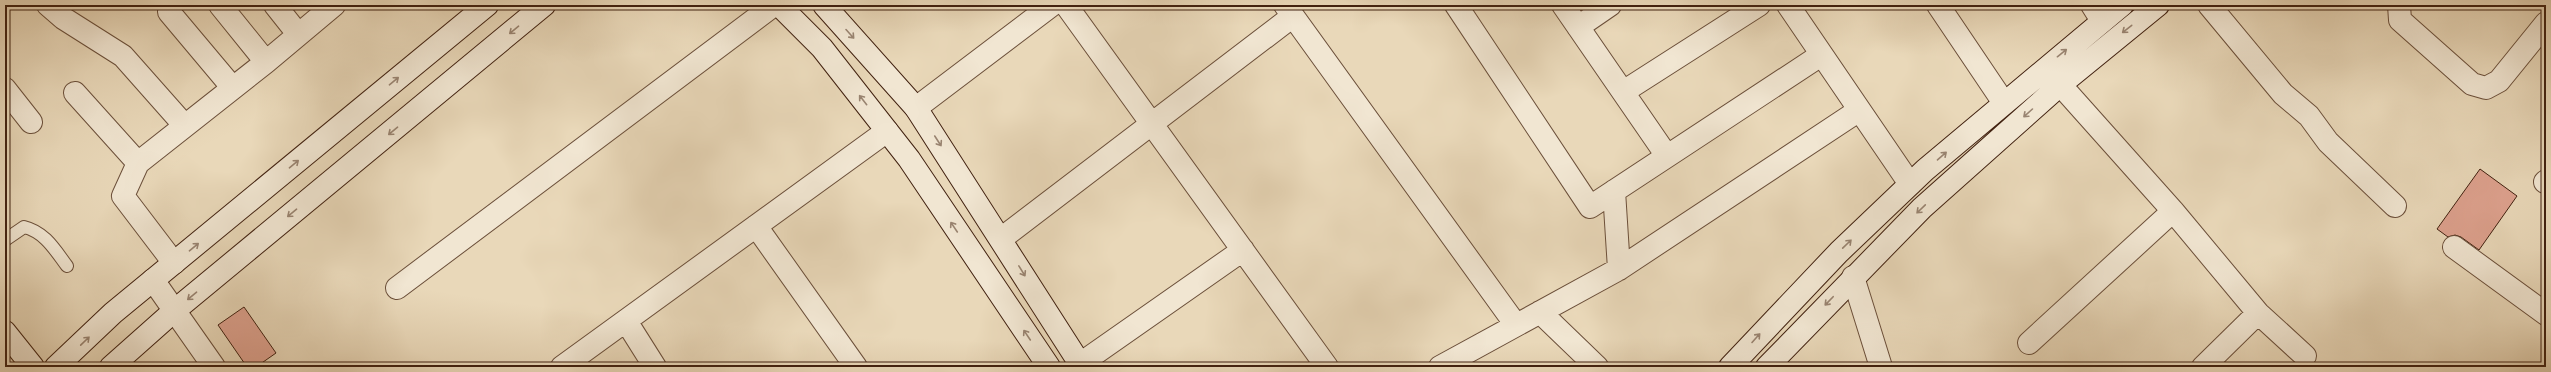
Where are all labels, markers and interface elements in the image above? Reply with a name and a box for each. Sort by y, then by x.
one-way arrow [509,25,520,34]
one-way arrow [2122,25,2133,33]
one-way arrow [845,29,855,39]
one-way arrow [2057,49,2068,58]
one-way arrow [389,77,400,86]
one-way arrow [858,95,867,106]
one-way arrow [2023,109,2034,118]
one-way arrow [387,126,398,135]
one-way arrow [934,135,942,146]
one-way arrow [1936,151,1947,160]
one-way arrow [289,160,299,169]
one-way arrow [1916,204,1926,214]
one-way arrow [287,209,298,218]
one-way arrow [950,222,958,233]
one-way arrow [1842,240,1852,249]
one-way arrow [188,242,199,251]
one-way arrow [1018,265,1026,276]
one-way arrow [187,292,198,301]
one-way arrow [1825,296,1834,307]
one-way arrow [1023,330,1031,341]
one-way arrow [1752,333,1761,343]
one-way arrow [80,336,90,346]

